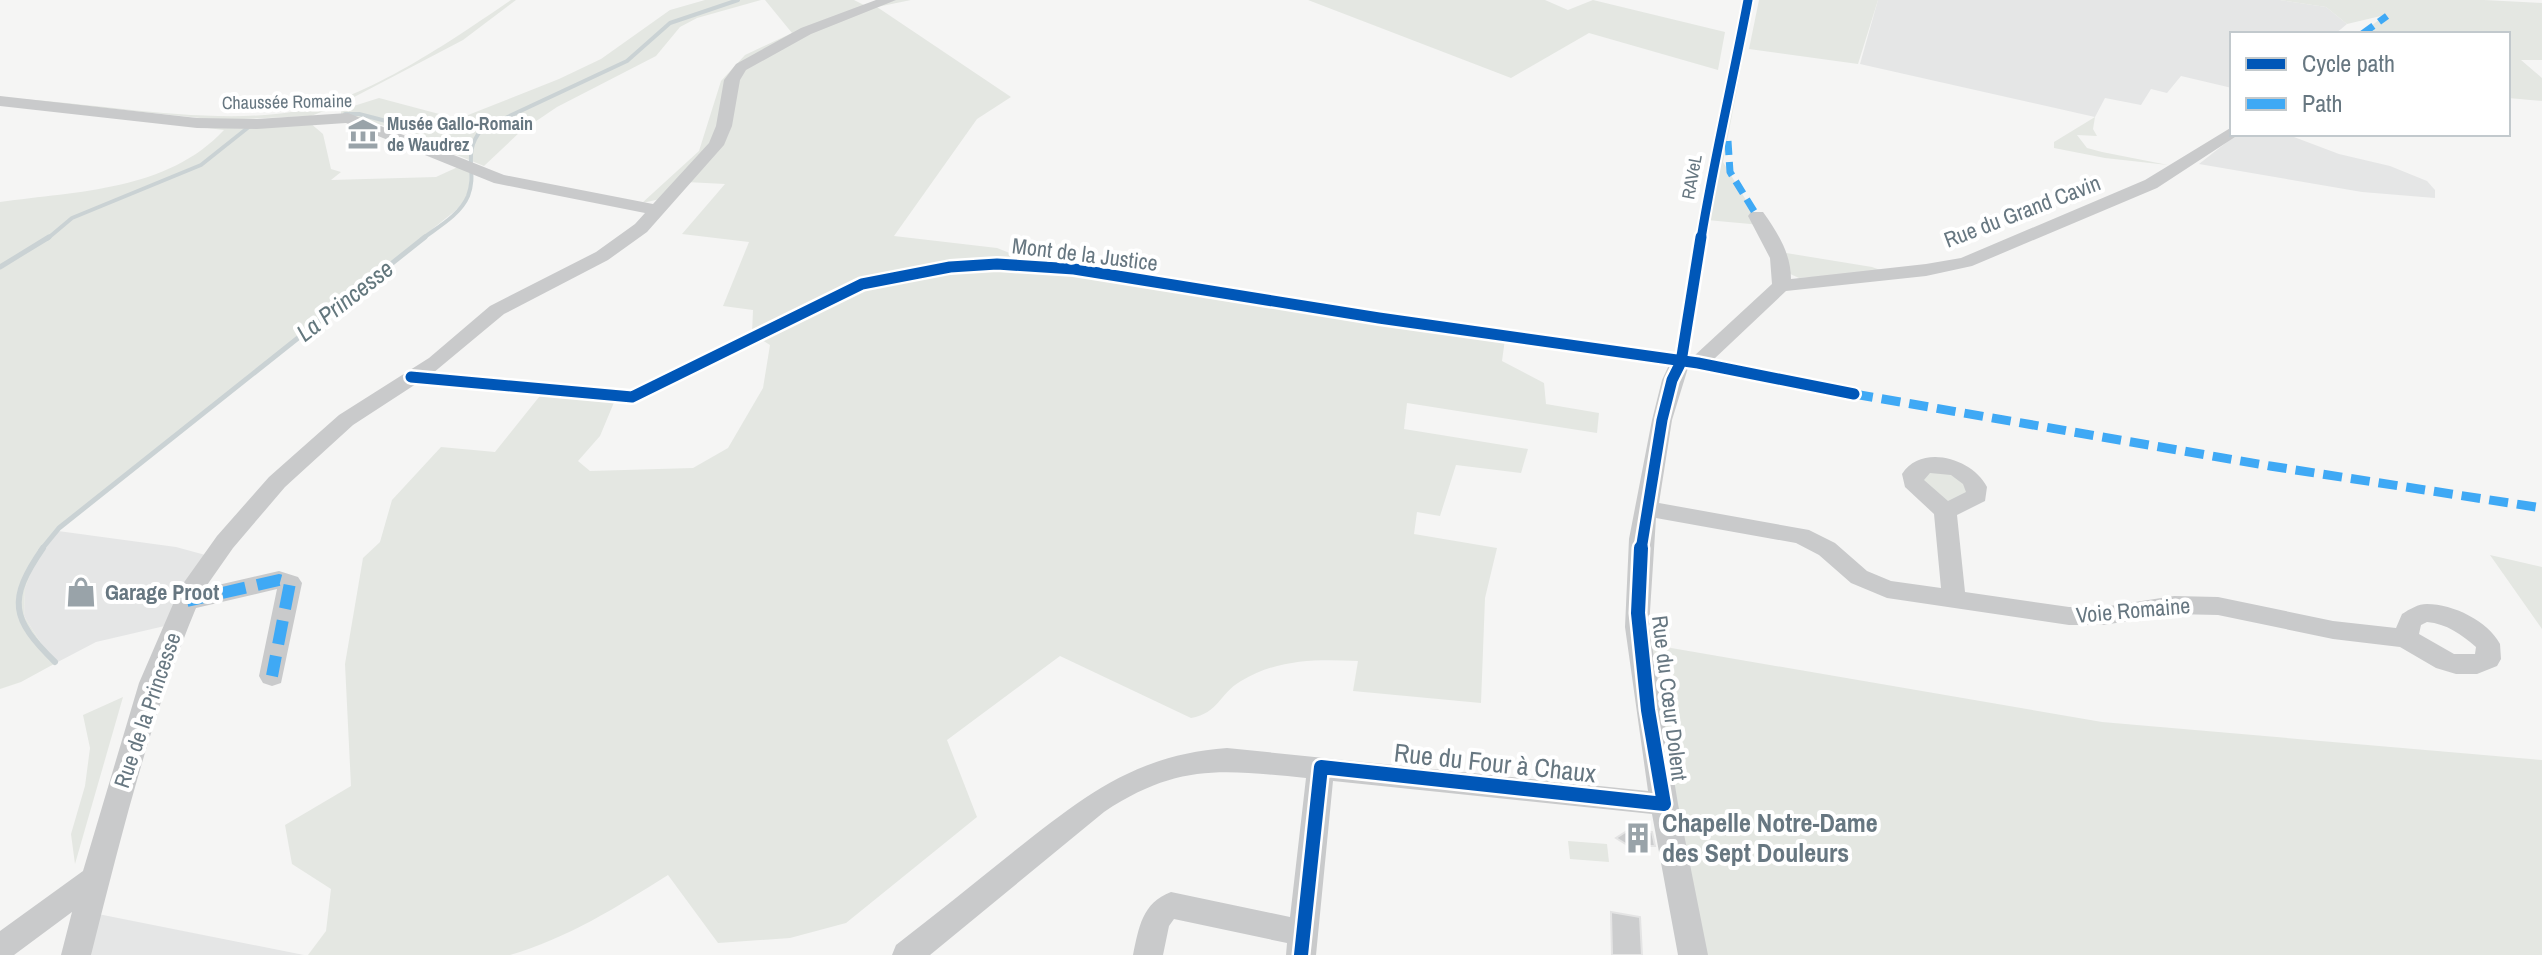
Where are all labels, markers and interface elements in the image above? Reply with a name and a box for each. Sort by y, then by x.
legend [2230,32,2510,136]
text: Cycle path [2302,47,2395,79]
text: Path [2302,87,2343,119]
street label: Chaussée Romaine [222,88,352,115]
place label: Musée Gallo-Romain de Waudrez [387,111,533,157]
museum icon: Musée Gallo-Romain de Waudrez [346,117,380,151]
street label: RAVeL [1675,153,1708,201]
street label: Rue du Grand Cavin [1939,167,2105,255]
street label: Mont de la Justice [1011,230,1159,278]
water label: La Princesse [289,252,400,348]
shop icon: Garage Proot [64,575,98,609]
place label: Garage Proot [105,577,219,607]
street label: Voie Romaine [2075,590,2191,630]
street label: Rue du Cœur Dolent [1645,614,1695,782]
street label: Rue de la Princesse [106,628,188,792]
street label: Rue du Four à Chaux [1392,734,1598,791]
place label: Chapelle Notre-Dame des Sept Douleurs [1662,805,1878,870]
building icon: Chapelle Notre-Dame des Sept Douleurs [1621,821,1655,855]

